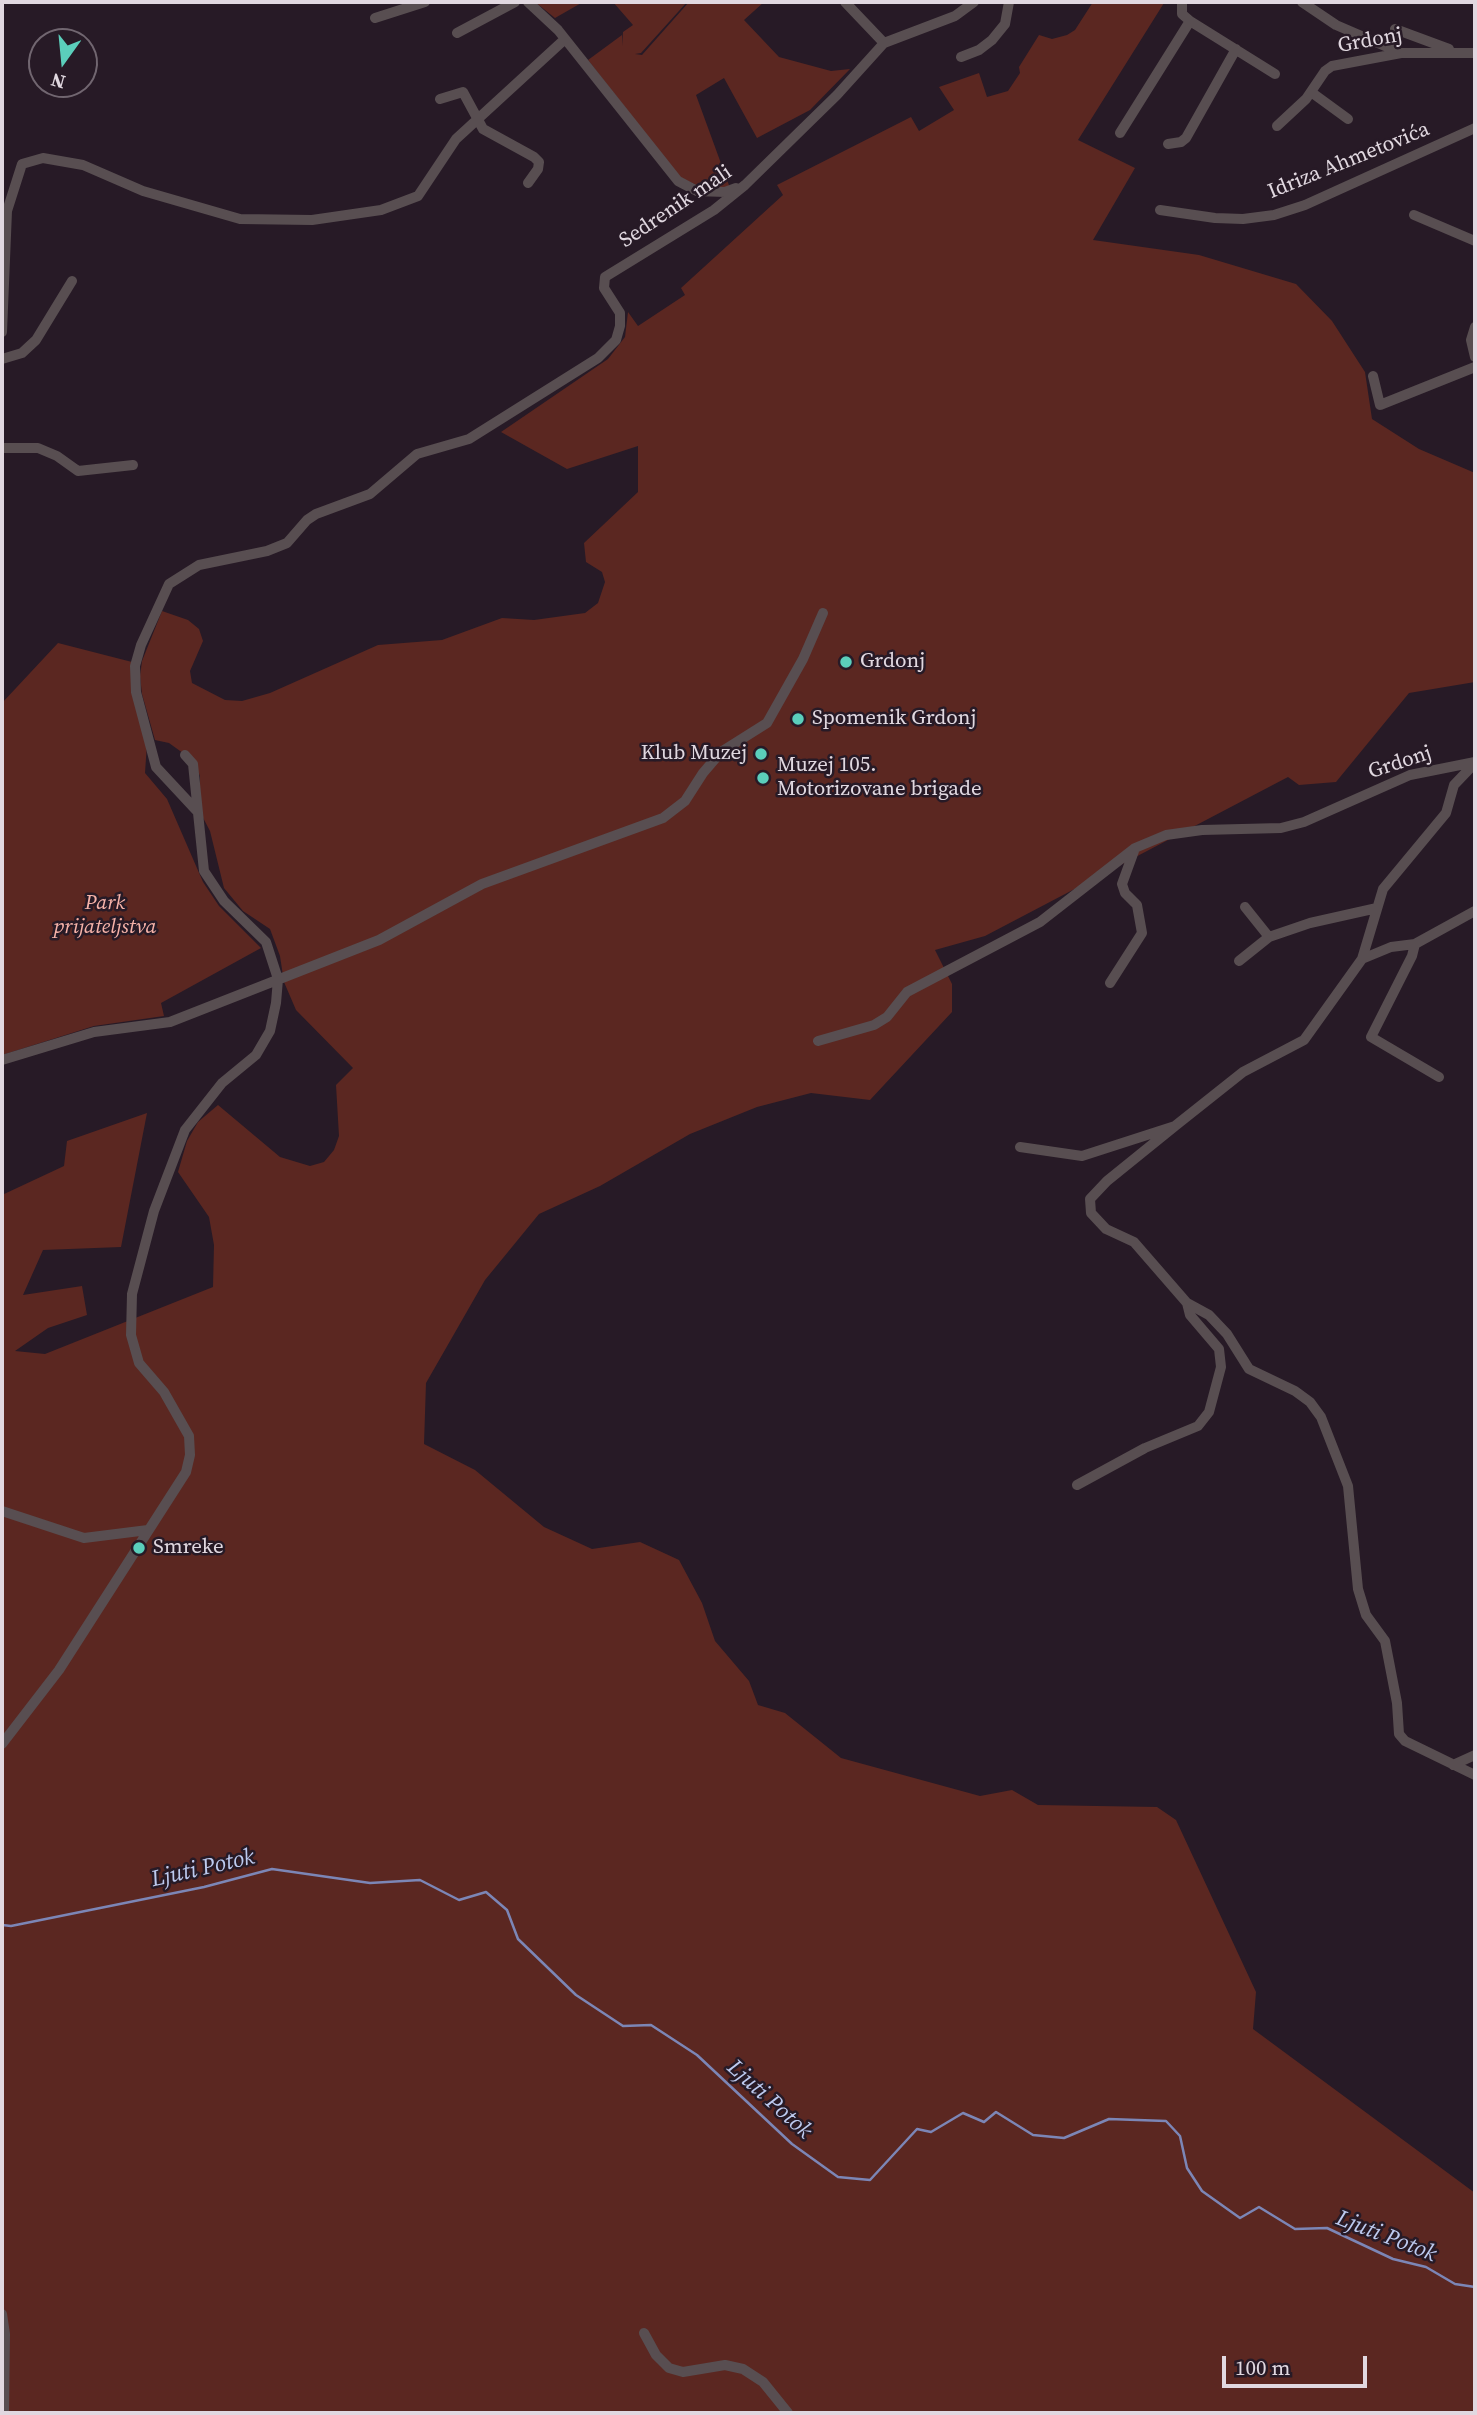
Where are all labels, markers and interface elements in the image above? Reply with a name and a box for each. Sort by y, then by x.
street label: Grdonj [1336,23,1404,59]
north arrow [28,28,98,98]
text: N [48,67,68,96]
street label: Idriza Ahmetovića [1265,117,1433,205]
street label: Sedrenik mali [615,160,737,254]
place label: Grdonj [860,649,925,675]
marker: Grdonj [838,654,854,670]
place label: Spomenik Grdonj [812,706,976,732]
marker: Spomenik Grdonj [790,711,806,727]
place label: Klub Muzej [641,741,747,767]
street label: Grdonj [1365,741,1435,785]
marker: Klub Muzej [753,746,769,762]
place label: Muzej 105. Motorizovane brigade [777,753,982,803]
marker: Muzej 105. Motorizovane brigade [755,770,771,786]
park label: Park prijateljstva [53,891,157,941]
place label: Smreke [153,1535,224,1561]
marker: Smreke [131,1540,147,1556]
water label: Ljuti Potok [149,1844,257,1894]
water label: Ljuti Potok [721,2054,817,2146]
water label: Ljuti Potok [1332,2205,1440,2269]
scale bar [1225,2342,1370,2386]
text: 100 m [1235,2353,1290,2382]

